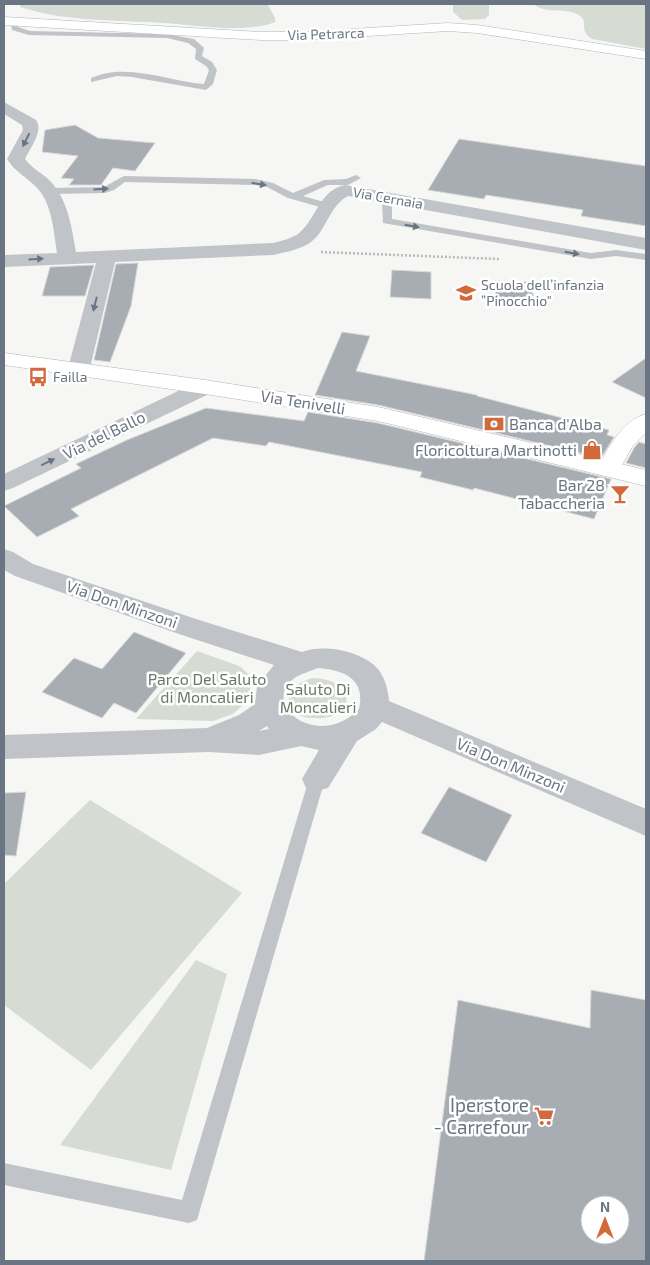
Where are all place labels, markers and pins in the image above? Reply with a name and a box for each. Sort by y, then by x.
place label: Scuola dell’infanzia ”Pinocchio" [481,276,604,309]
school or university icon: Scuola dell’infanzia ”Pinocchio" [455,282,477,304]
bus stop icon: Failla [27,366,49,388]
place label: Failla [53,368,87,385]
bank icon: Banca d'Alba [483,413,505,435]
place label: Banca d'Alba [509,414,602,433]
shop icon: Floricoltura Martinotti [581,439,603,461]
place label: Floricoltura Martinotti [415,440,577,459]
place label: Bar 28 Tabaccheria [518,475,605,512]
bar icon: Bar 28 Tabaccheria [609,483,631,505]
place label: Iperstore - Carrefour [433,1093,529,1138]
supermarket icon: Iperstore - Carrefour [533,1105,555,1127]

